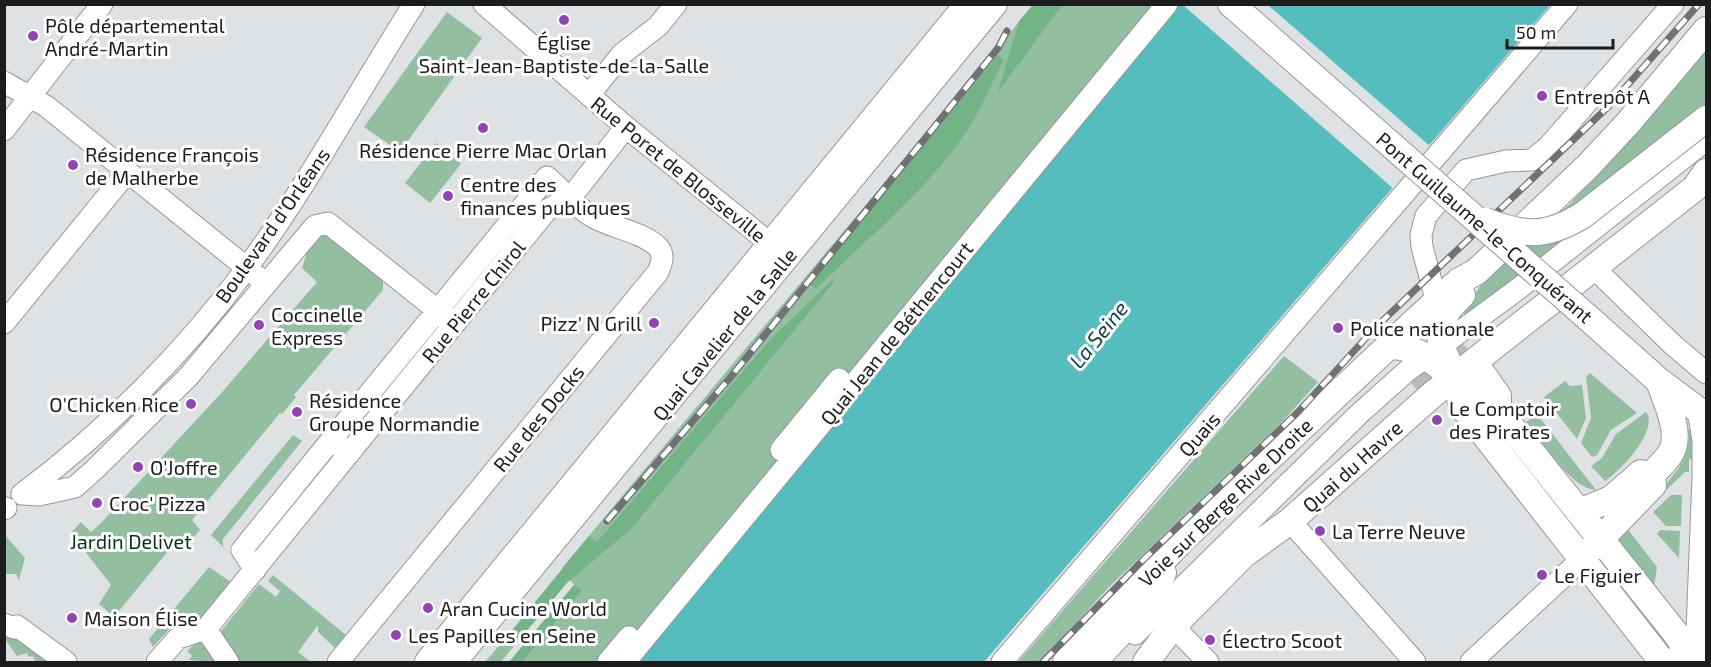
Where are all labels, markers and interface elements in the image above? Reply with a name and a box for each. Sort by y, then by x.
scale bar [1507,12,1614,50]
place label: Pôle départemental André-Martin [45,13,225,60]
marker: Église Saint-Jean-Baptiste-de-la-Salle [557,13,571,27]
text: 50 m [1516,21,1556,43]
marker: Pôle départemental André-Martin [26,29,40,43]
place label: Église Saint-Jean-Baptiste-de-la-Salle [419,30,709,77]
place label: Entrepôt A [1554,84,1650,108]
marker: Entrepôt A [1535,89,1549,103]
street label: Rue Poret de Blosseville [587,91,771,247]
marker: Résidence Pierre Mac Orlan [476,121,490,135]
street label: Pont Guillaume-le-Conquérant [1372,126,1598,328]
place label: Résidence Pierre Mac Orlan [359,138,607,162]
place label: Résidence François de Malherbe [85,142,259,189]
street label: Boulevard d'Orléans [210,143,334,307]
marker: Résidence François de Malherbe [66,158,80,172]
place label: Centre des finances publiques [460,172,630,219]
marker: Centre des finances publiques [441,189,455,203]
street label: Rue Pierre Chirol [416,235,530,367]
street label: Quai Jean de Béthencourt [815,236,978,429]
street label: Quai Cavelier de la Salle [647,243,801,425]
water label: La Seine [1063,295,1133,373]
place label: Coccinelle Express [271,302,363,349]
place label: Pizz' N Grill [540,311,642,335]
marker: Pizz' N Grill [647,316,661,330]
place label: Police nationale [1350,316,1495,340]
marker: Coccinelle Express [252,318,266,332]
marker: Police nationale [1331,321,1345,335]
street label: Rue des Docks [488,360,588,476]
place label: Résidence Groupe Normandie [309,388,480,435]
place label: O'Chicken Rice [49,392,179,416]
place label: Le Comptoir des Pirates [1449,396,1558,443]
marker: O'Chicken Rice [184,397,198,411]
marker: Résidence Groupe Normandie [290,405,304,419]
street label: Quais [1173,407,1225,461]
street label: Voie sur Berge Rive Droite [1133,413,1317,591]
marker: Le Comptoir des Pirates [1430,413,1444,427]
street label: Quai du Havre [1297,415,1407,517]
place label: O'Joffre [150,455,218,479]
marker: O'Joffre [131,460,145,474]
place label: Croc' Pizza [109,491,206,515]
marker: Croc' Pizza [90,496,104,510]
place label: La Terre Neuve [1332,519,1466,543]
marker: La Terre Neuve [1313,524,1327,538]
park label: Jardin Delivet [70,529,192,553]
place label: Le Figuier [1554,563,1641,587]
marker: Le Figuier [1535,568,1549,582]
place label: Aran Cucine World [440,596,607,620]
marker: Aran Cucine World [421,601,435,615]
place label: Maison Élise [84,606,198,630]
marker: Maison Élise [65,611,79,625]
place label: Les Papilles en Seine [408,623,596,647]
marker: Les Papilles en Seine [389,628,403,642]
place label: Électro Scoot [1222,628,1342,652]
marker: Électro Scoot [1203,633,1217,647]

